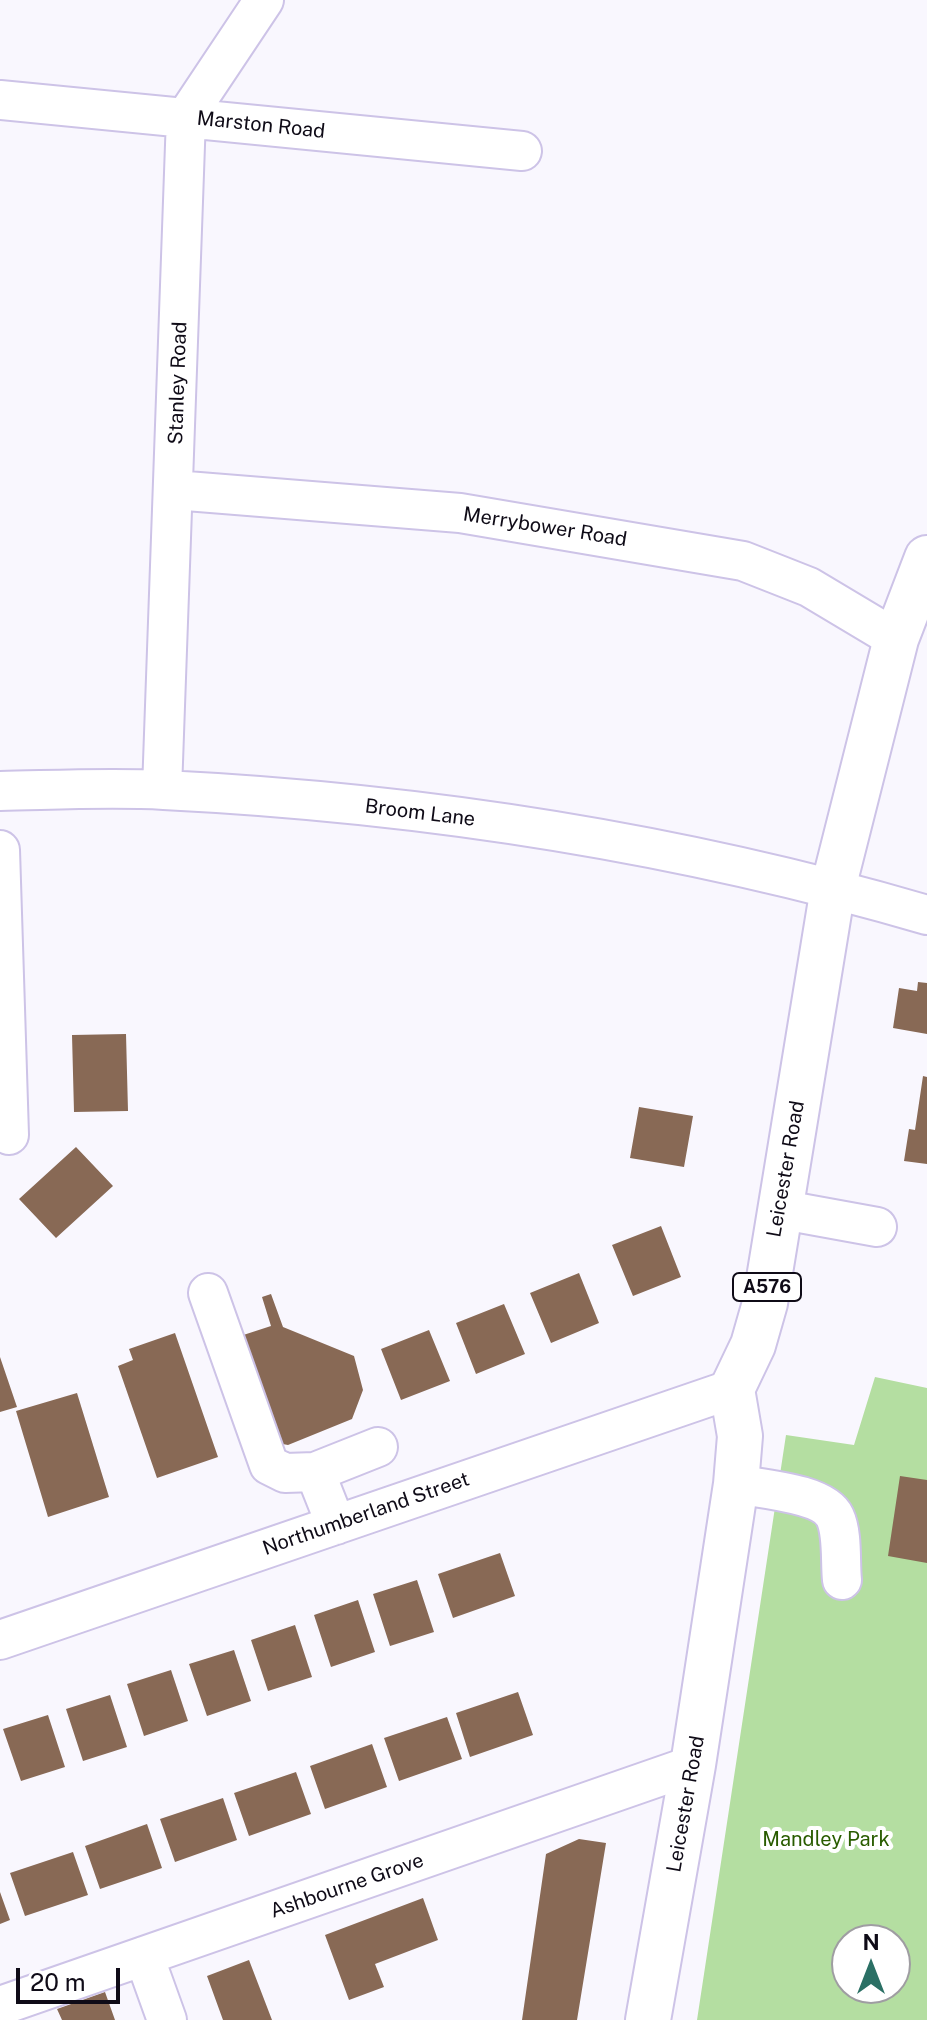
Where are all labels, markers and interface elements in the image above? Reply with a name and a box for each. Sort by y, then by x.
street label: Marston Road [196,106,326,144]
street label: Stanley Road [164,321,192,445]
street label: Merrybower Road [461,502,629,552]
street label: Broom Lane [363,794,477,832]
street label: Leicester Road [762,1099,810,1239]
road number: A576 [733,1273,801,1301]
street label: Northumberland Street [260,1467,472,1561]
street label: Leicester Road [662,1734,710,1874]
park label: Mandley Park [762,1828,890,1852]
street label: Ashbourne Grove [267,1848,427,1924]
north arrow [831,1924,911,2004]
text: N [862,1929,880,1955]
scale bar [20,1952,124,2002]
text: 20 m [30,1968,86,1996]

